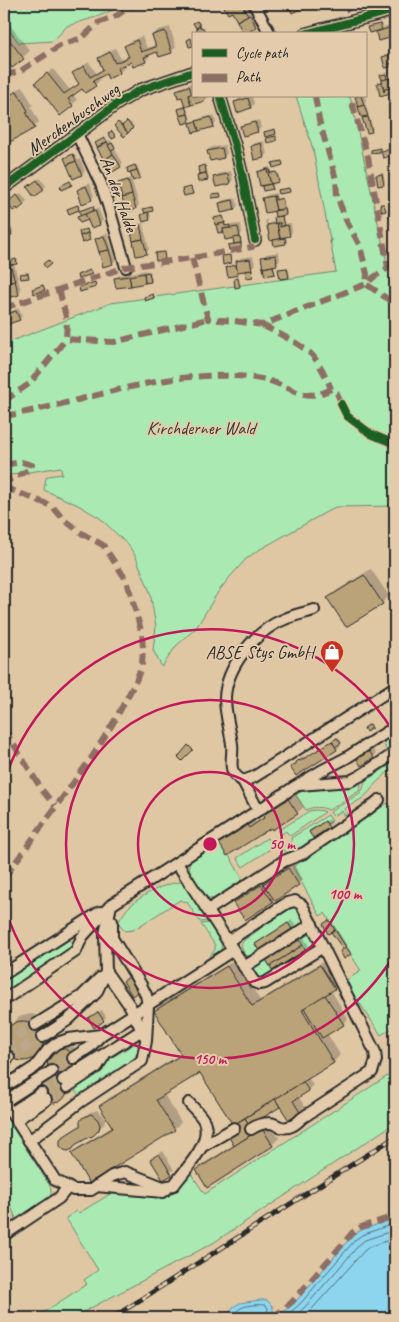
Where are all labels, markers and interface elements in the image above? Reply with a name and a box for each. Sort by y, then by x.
legend [192,32,366,98]
text: Cycle path [236,44,288,63]
text: Path [236,68,262,87]
street label: Merckenbuschweg [22,77,125,160]
street label: An der Halde [95,153,143,236]
park label: Kirchderner Wald [147,417,258,439]
shop icon: ABSE Stys GmbH [319,639,345,673]
place label: ABSE Stys GmbH [206,641,317,663]
centre of rings [201,835,219,853]
text: 50 m [269,835,296,854]
text: 100 m [329,885,363,904]
text: 150 m [194,1050,228,1069]

